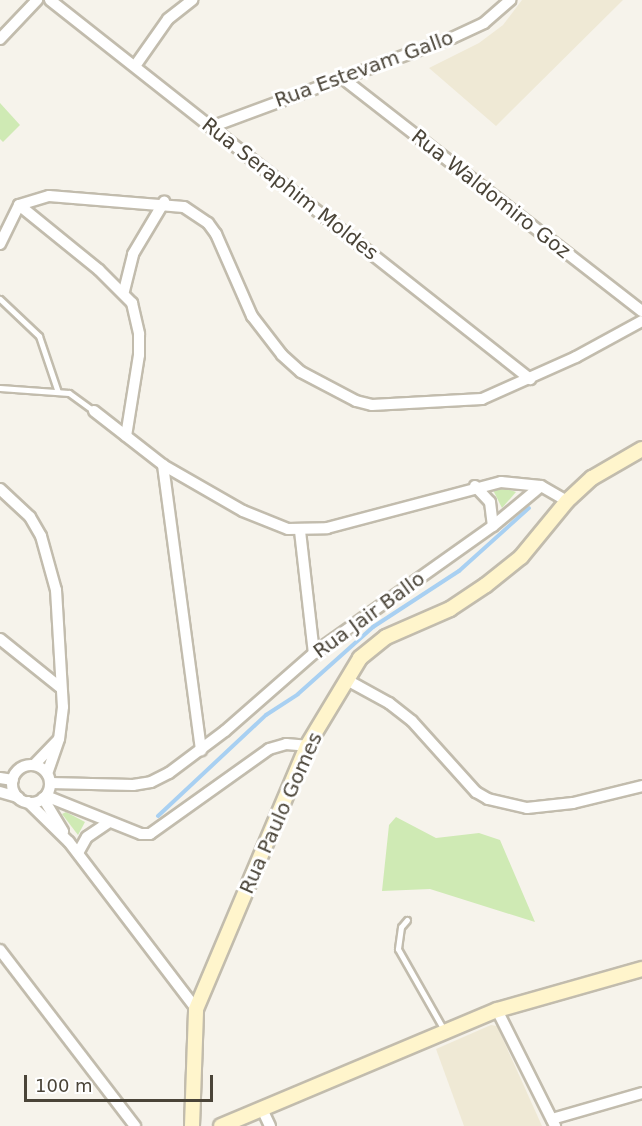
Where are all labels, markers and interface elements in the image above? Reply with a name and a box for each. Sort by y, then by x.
street label: Rua Estevam Gallo [271,25,457,113]
street label: Rua Seraphim Moldes [197,113,383,265]
street label: Rua Waldomiro Goz [407,124,575,264]
street label: Rua Jair Ballo [309,567,429,663]
street label: Rua Paulo Gomes [235,728,327,898]
scale bar [27,1063,216,1101]
text: 100 m [35,1075,93,1096]

